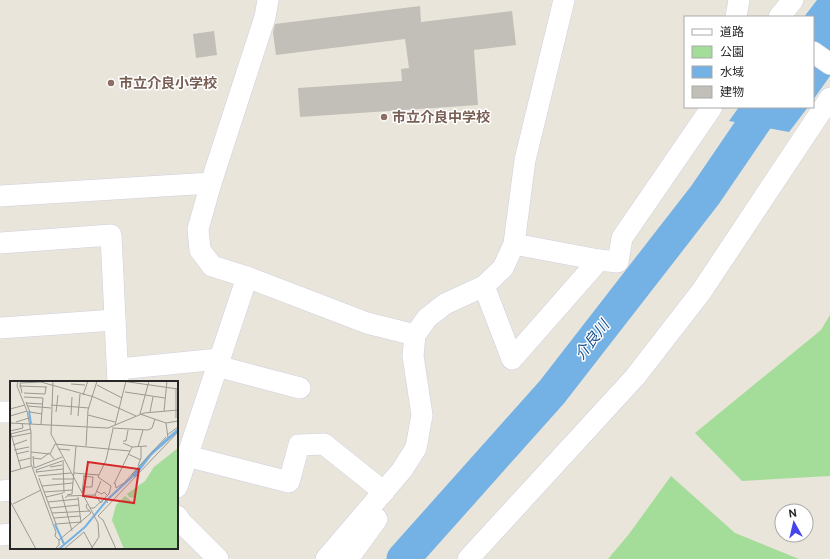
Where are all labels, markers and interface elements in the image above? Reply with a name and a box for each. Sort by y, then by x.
legend [684,16,814,108]
text: 道路 [720,24,744,40]
text: 公園 [720,44,744,60]
text: 水域 [720,64,744,80]
place label: 市立介良小学校 [119,74,217,92]
marker: 市立介良小学校 [106,78,116,88]
text: 建物 [720,84,744,100]
place label: 市立介良中学校 [392,108,490,126]
marker: 市立介良中学校 [379,112,389,122]
water label: 介良川 [570,315,615,364]
inset map [10,381,178,549]
north arrow [774,503,814,543]
text: N [788,506,798,521]

